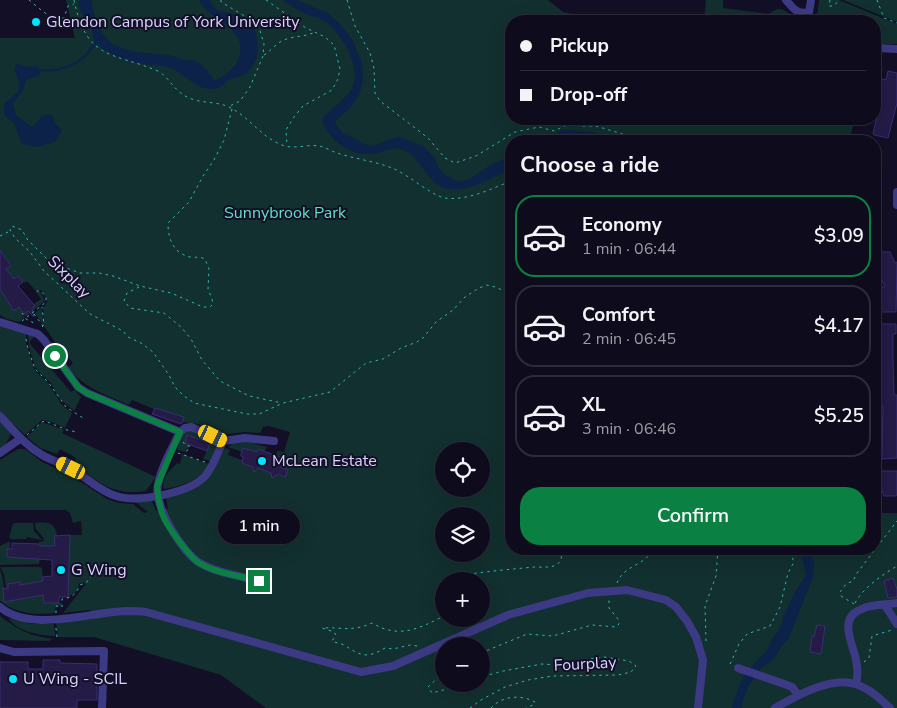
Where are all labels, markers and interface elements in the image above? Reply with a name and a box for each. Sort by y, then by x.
place label: Glendon Campus of York University [46,11,300,33]
marker: Glendon Campus of York University [30,16,42,28]
text: Pickup [550,33,609,59]
text: Drop-off [550,82,627,108]
text: Choose a ride [520,150,659,180]
park label: Sunnybrook Park [224,202,347,224]
text: Economy [582,212,662,238]
icon: car [522,214,567,259]
text: $3.09 [814,223,864,249]
text: 1 min · 06:44 [582,238,676,260]
street label: Sixplay [43,251,96,304]
text: Comfort [582,302,655,328]
icon: car [522,304,567,349]
text: $4.17 [814,313,864,339]
text: 2 min · 06:45 [582,328,676,350]
route start [44,345,66,367]
text: XL [582,392,605,418]
icon: car [522,394,567,439]
text: $5.25 [814,403,864,429]
text: 3 min · 06:46 [582,418,676,440]
car [196,423,229,449]
map controls [435,442,490,692]
button: locate [435,442,490,497]
place label: McLean Estate [272,450,377,472]
car [54,455,87,481]
marker: McLean Estate [256,455,268,467]
button: Confirm [520,487,866,545]
button: layers [435,507,490,562]
callout: 1 min [218,508,300,544]
text: 1 min [239,515,279,537]
place label: G Wing [71,559,127,581]
marker: G Wing [55,564,67,576]
route end [248,570,270,592]
button: + [435,572,490,627]
button: − [435,637,490,692]
street label: Fourplay [553,651,618,677]
place label: U Wing - SCIL [23,668,127,690]
marker: U Wing - SCIL [7,673,19,685]

